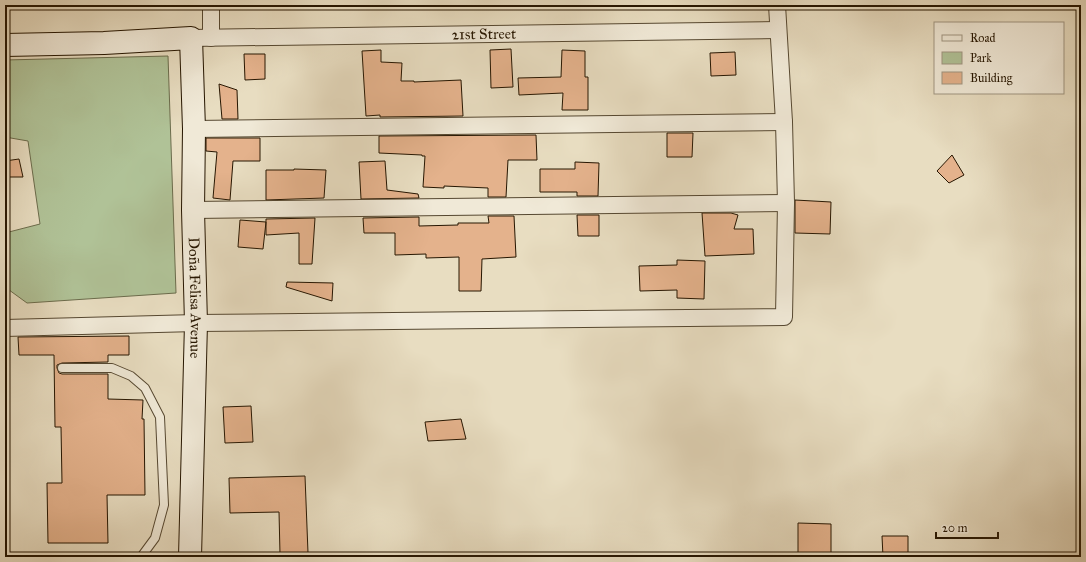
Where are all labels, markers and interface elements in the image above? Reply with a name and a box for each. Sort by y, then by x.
legend [934,22,1064,94]
street label: 21st Street [452,25,517,43]
text: Road [970,31,996,45]
text: Park [970,51,992,65]
text: Building [970,71,1013,86]
street label: Doña Felisa Avenue [185,237,205,359]
scale bar [936,514,998,540]
text: 20 m [942,521,968,535]

